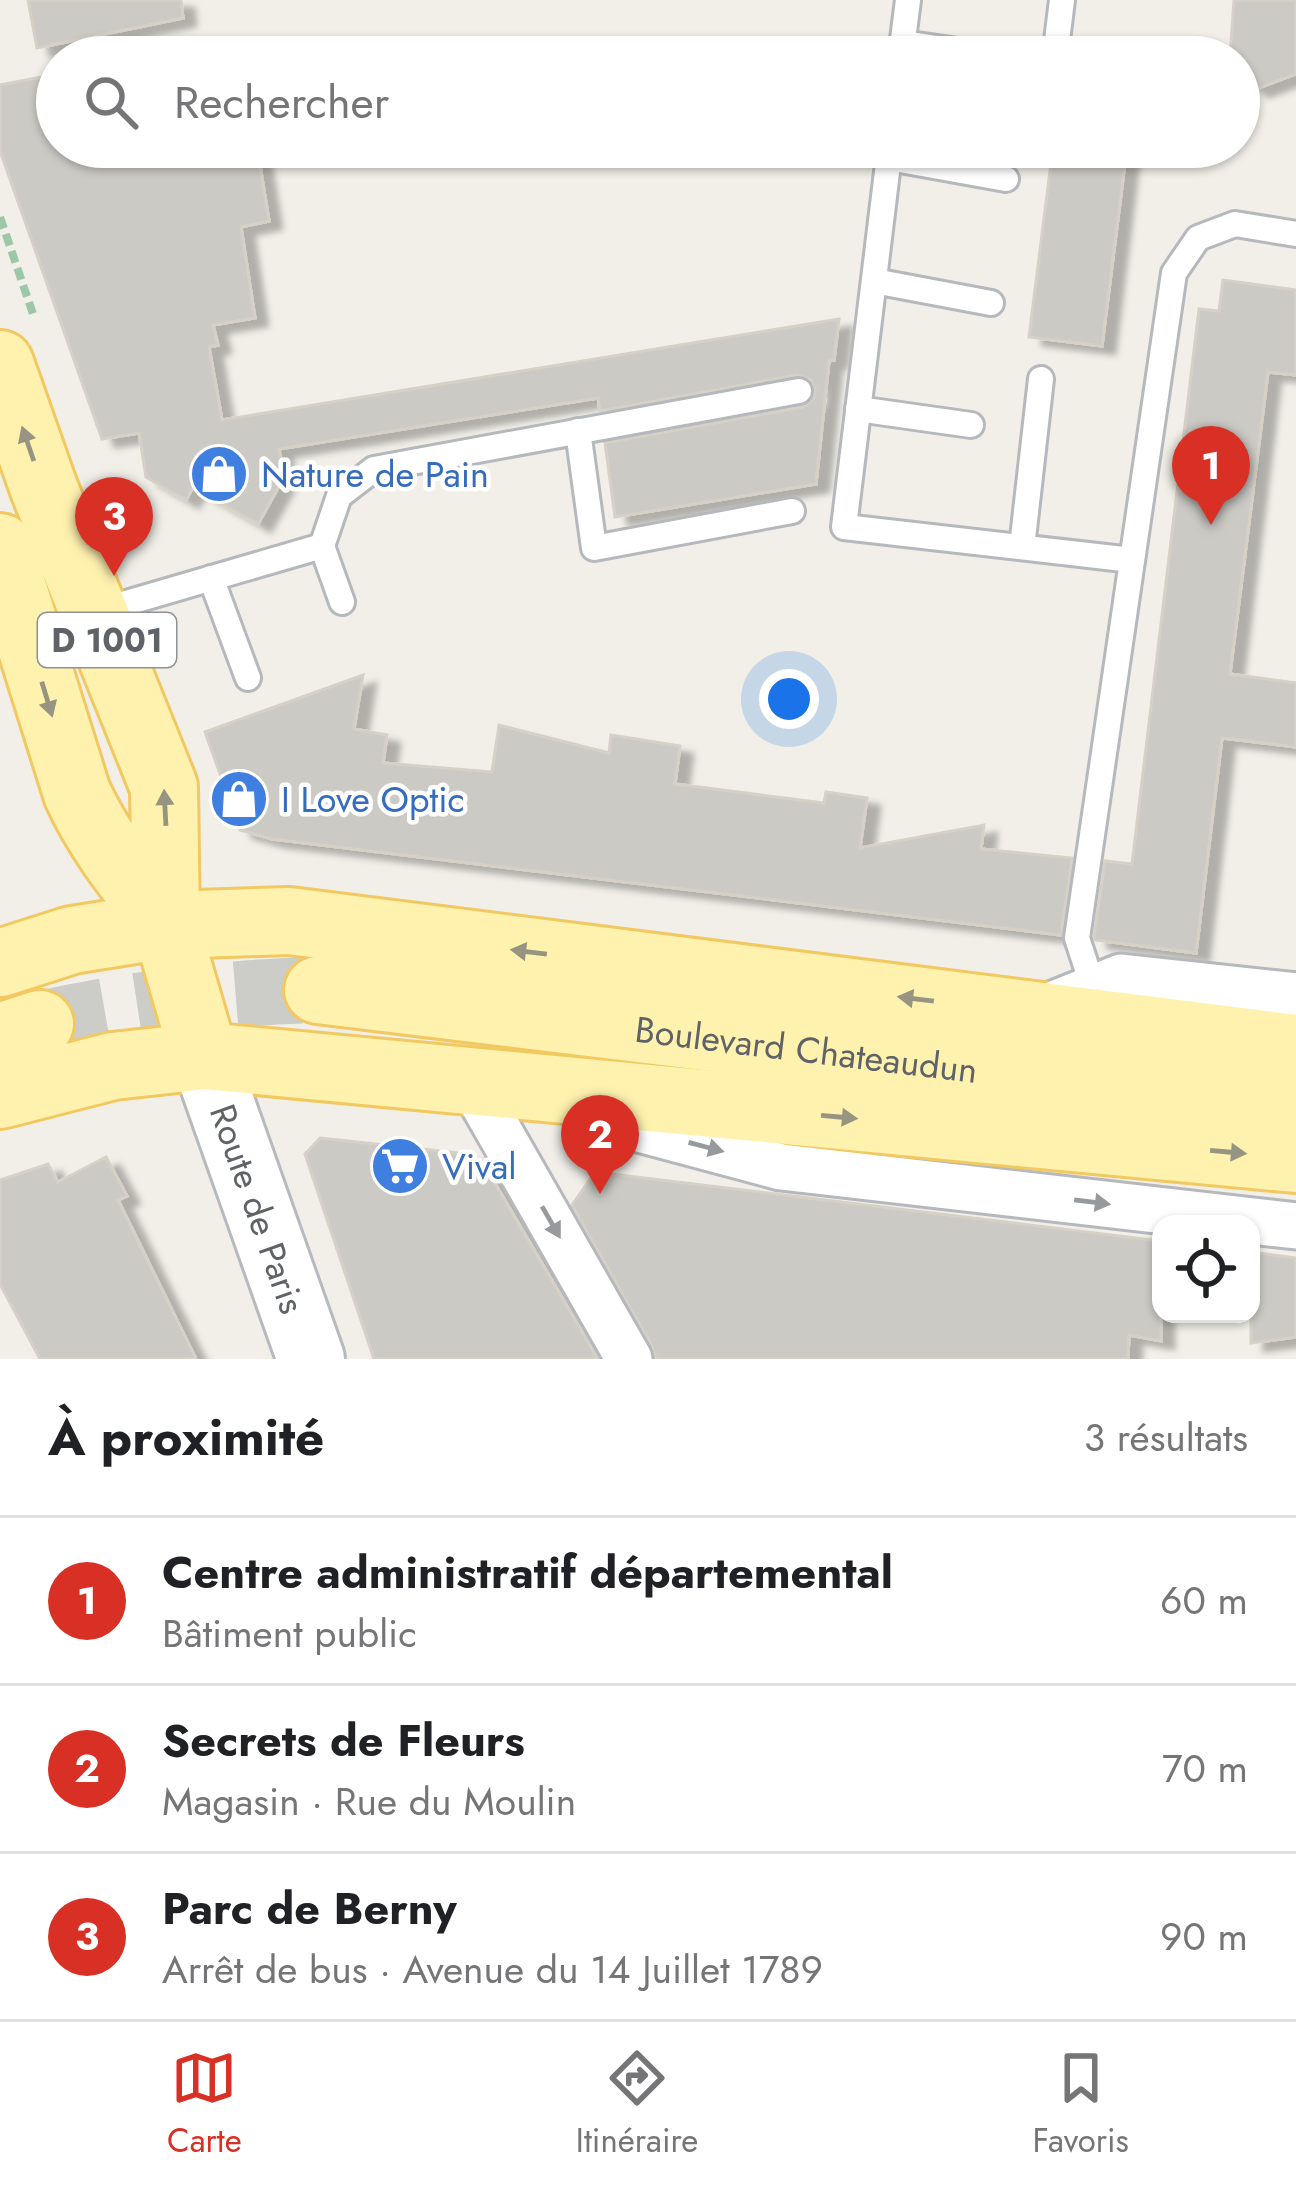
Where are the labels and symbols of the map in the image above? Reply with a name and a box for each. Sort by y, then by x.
one-way arrow [18,426,36,462]
pin: 1 [1172,426,1250,525]
shop icon: Nature de Pain [188,443,250,505]
place label: Nature de Pain [261,448,489,500]
pin: 3 [75,477,153,576]
road number: D 1001 [38,613,176,667]
your location [759,669,819,729]
one-way arrow [39,681,58,718]
shop icon: I Love Optic [208,768,270,830]
place label: I Love Optic [281,773,465,825]
one-way arrow [156,789,175,826]
one-way arrow [510,942,547,961]
one-way arrow [897,990,935,1009]
street label: Boulevard Chateaudun [632,1003,981,1096]
pin: 2 [561,1095,639,1194]
street label: Route de Paris [197,1097,319,1321]
one-way arrow [821,1108,858,1127]
supermarket icon: Vival [369,1135,431,1197]
one-way arrow [688,1138,725,1157]
place label: Vival [442,1140,517,1192]
one-way arrow [1210,1143,1247,1162]
one-way arrow [1074,1193,1111,1212]
one-way arrow [539,1205,560,1238]

